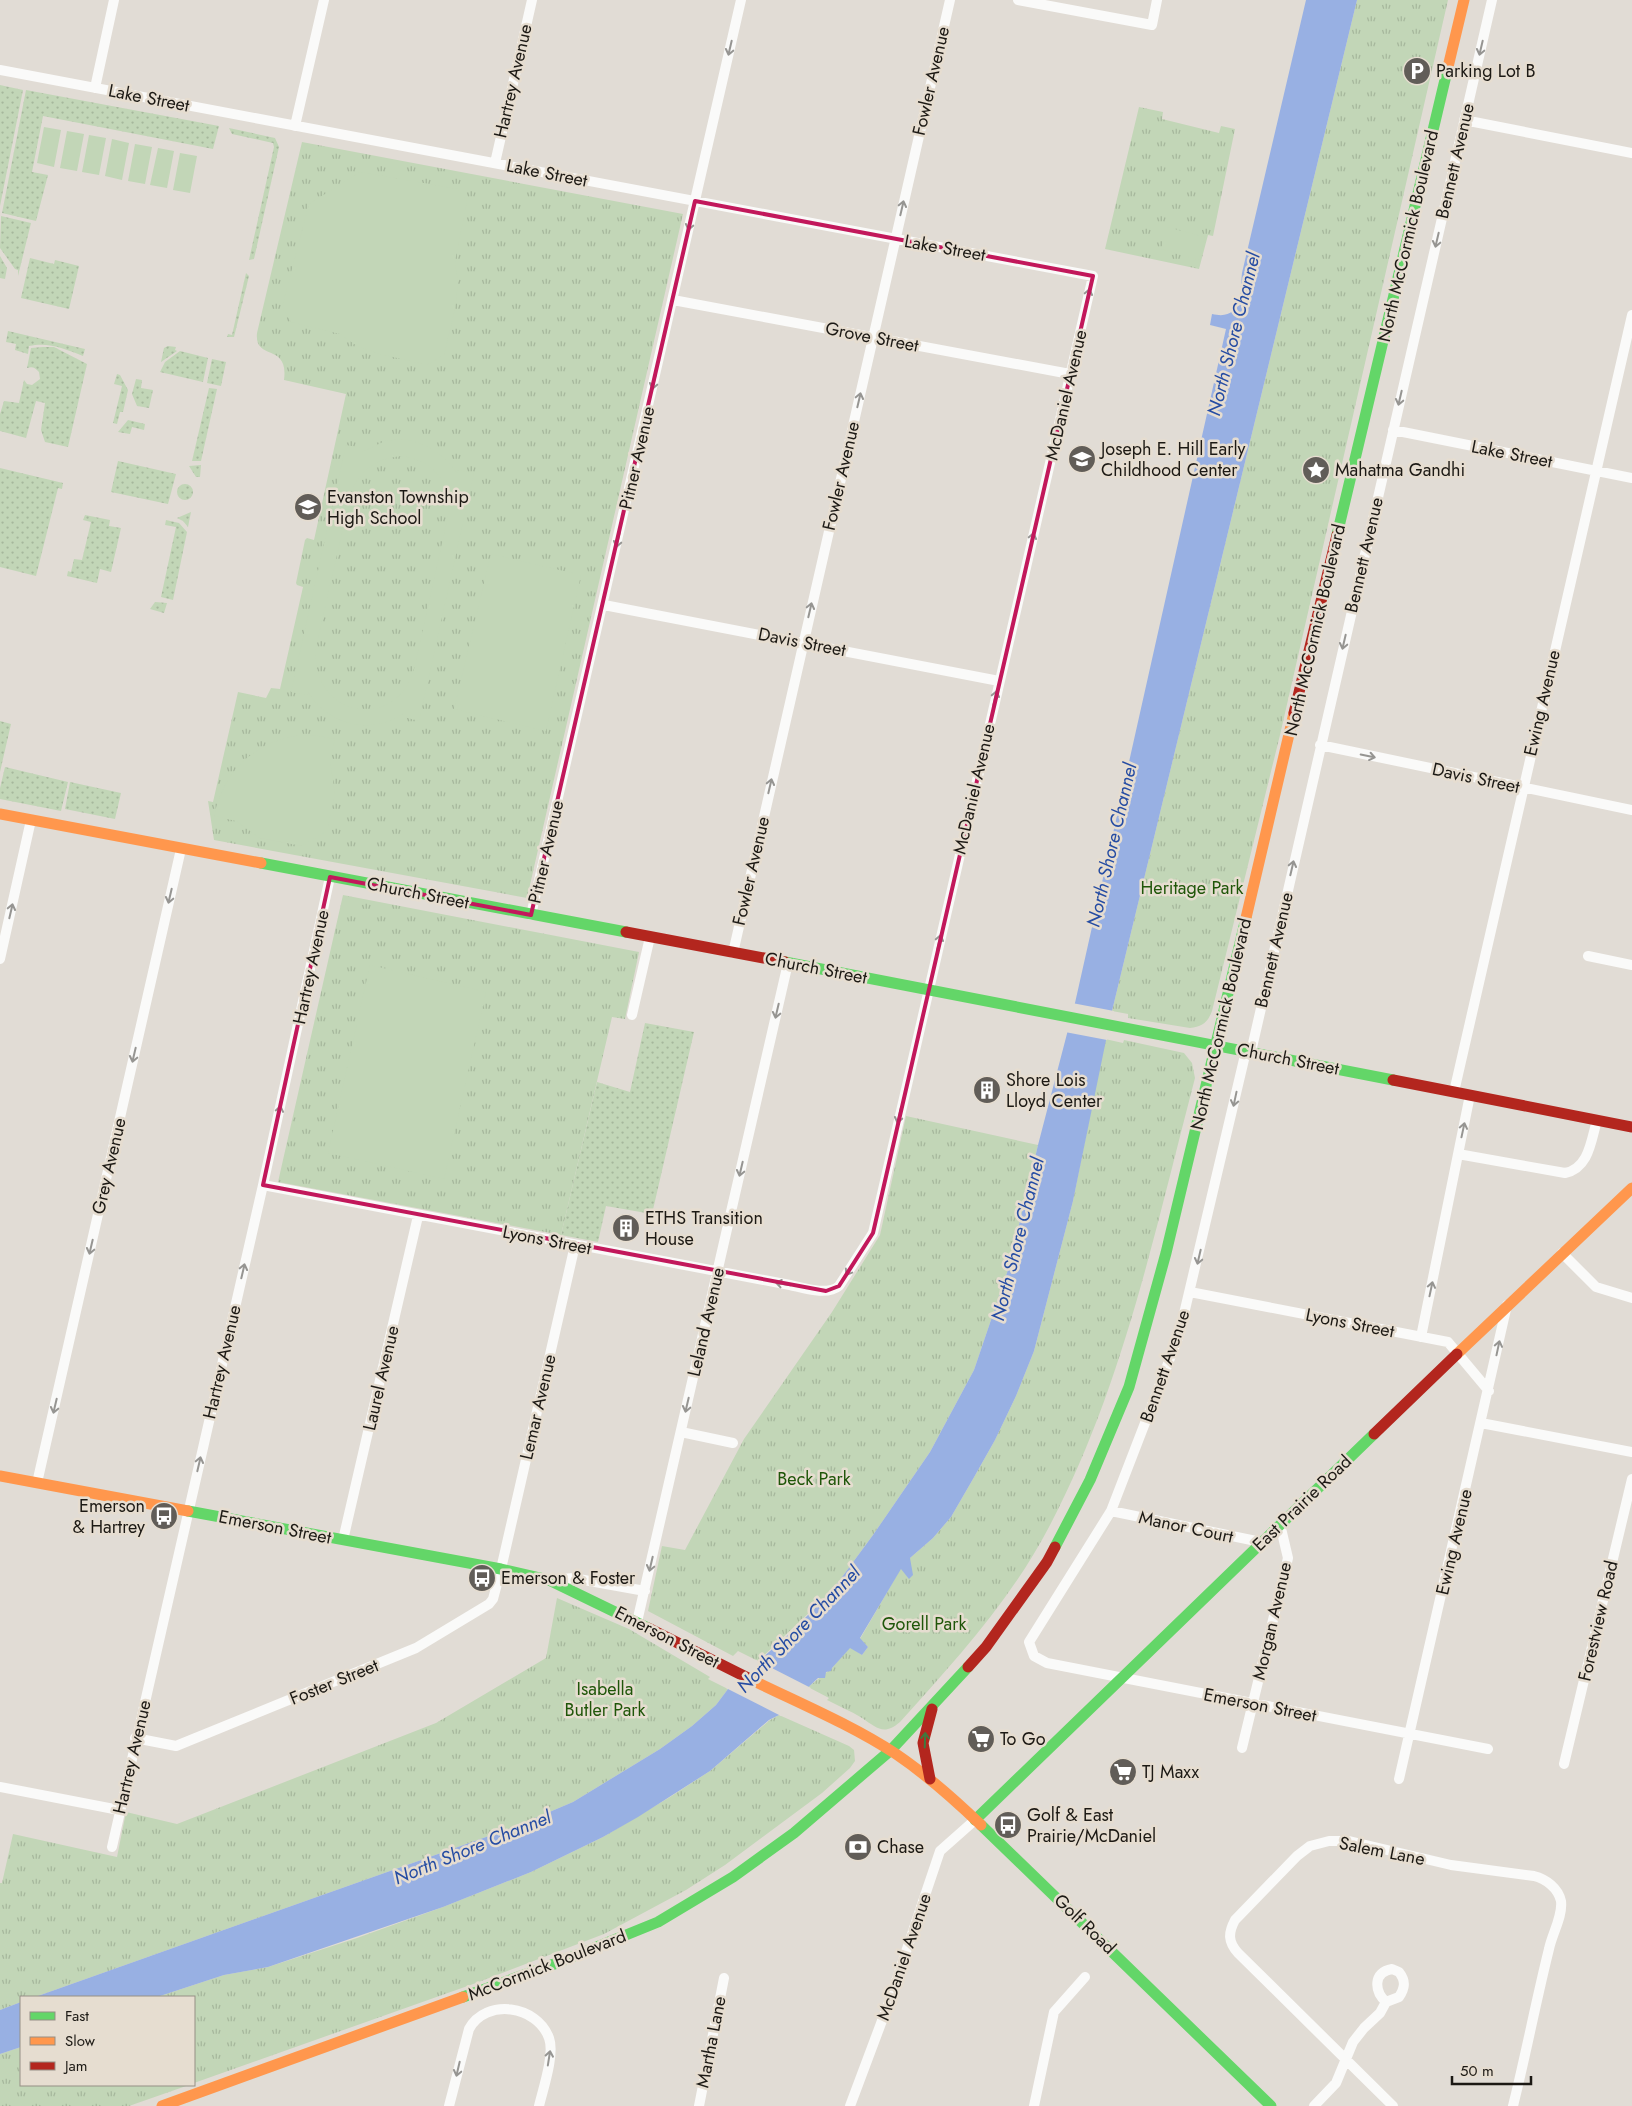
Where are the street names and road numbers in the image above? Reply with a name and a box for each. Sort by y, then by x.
street label: Hartrey Avenue [487,21,539,141]
street label: Fowler Avenue [906,24,956,138]
street label: Lake Street [106,77,192,119]
street label: Bennett Avenue [1429,101,1481,221]
street label: North McCormick Boulevard [1371,127,1445,345]
street label: Lake Street [504,152,590,194]
street label: Lake Street [902,228,988,268]
street label: Grove Street [823,315,922,359]
street label: McDaniel Avenue [1038,327,1094,463]
street label: Pitner Avenue [612,404,662,512]
street label: Fowler Avenue [816,419,866,533]
street label: Lake Street [1469,433,1555,475]
street label: Bennett Avenue [1338,495,1390,615]
street label: North McCormick Boulevard [1278,521,1352,739]
street label: Davis Street [756,621,849,663]
street label: Ewing Avenue [1517,647,1567,759]
street label: McDaniel Avenue [946,721,1002,857]
street label: Davis Street [1430,756,1523,800]
street label: Pitner Avenue [521,798,571,906]
street label: Fowler Avenue [726,814,776,928]
street label: Church Street [365,870,472,916]
street label: Bennett Avenue [1248,890,1300,1010]
street label: Hartrey Avenue [286,907,336,1027]
street label: North McCormick Boulevard [1184,915,1258,1133]
street label: Church Street [763,945,870,991]
street label: Church Street [1235,1036,1342,1082]
street label: Grey Avenue [85,1115,133,1217]
street label: Lyons Street [500,1219,594,1261]
street label: Leland Avenue [681,1265,731,1379]
street label: Hartrey Avenue [196,1302,248,1422]
street label: Lyons Street [1303,1302,1397,1344]
street label: Bennett Avenue [1134,1306,1196,1426]
street label: Laurel Avenue [356,1323,406,1433]
street label: Lemar Avenue [513,1352,563,1462]
street label: East Prairie Road [1247,1449,1357,1557]
street label: Ewing Avenue [1429,1486,1479,1598]
street label: Emerson Street [216,1503,334,1551]
street label: Manor Court [1136,1504,1236,1550]
street label: Forestview Road [1571,1558,1625,1684]
street label: Morgan Avenue [1246,1560,1298,1682]
street label: Emerson Street [610,1599,724,1675]
street label: Foster Street [286,1652,383,1712]
street label: Emerson Street [1201,1681,1319,1729]
street label: Hartrey Avenue [106,1697,158,1817]
street label: Salem Lane [1337,1830,1427,1872]
street label: Golf Road [1048,1888,1122,1960]
street label: McDaniel Avenue [870,1890,938,2024]
street label: McCormick Boulevard [464,1923,630,2007]
street label: Martha Lane [689,1994,733,2090]

